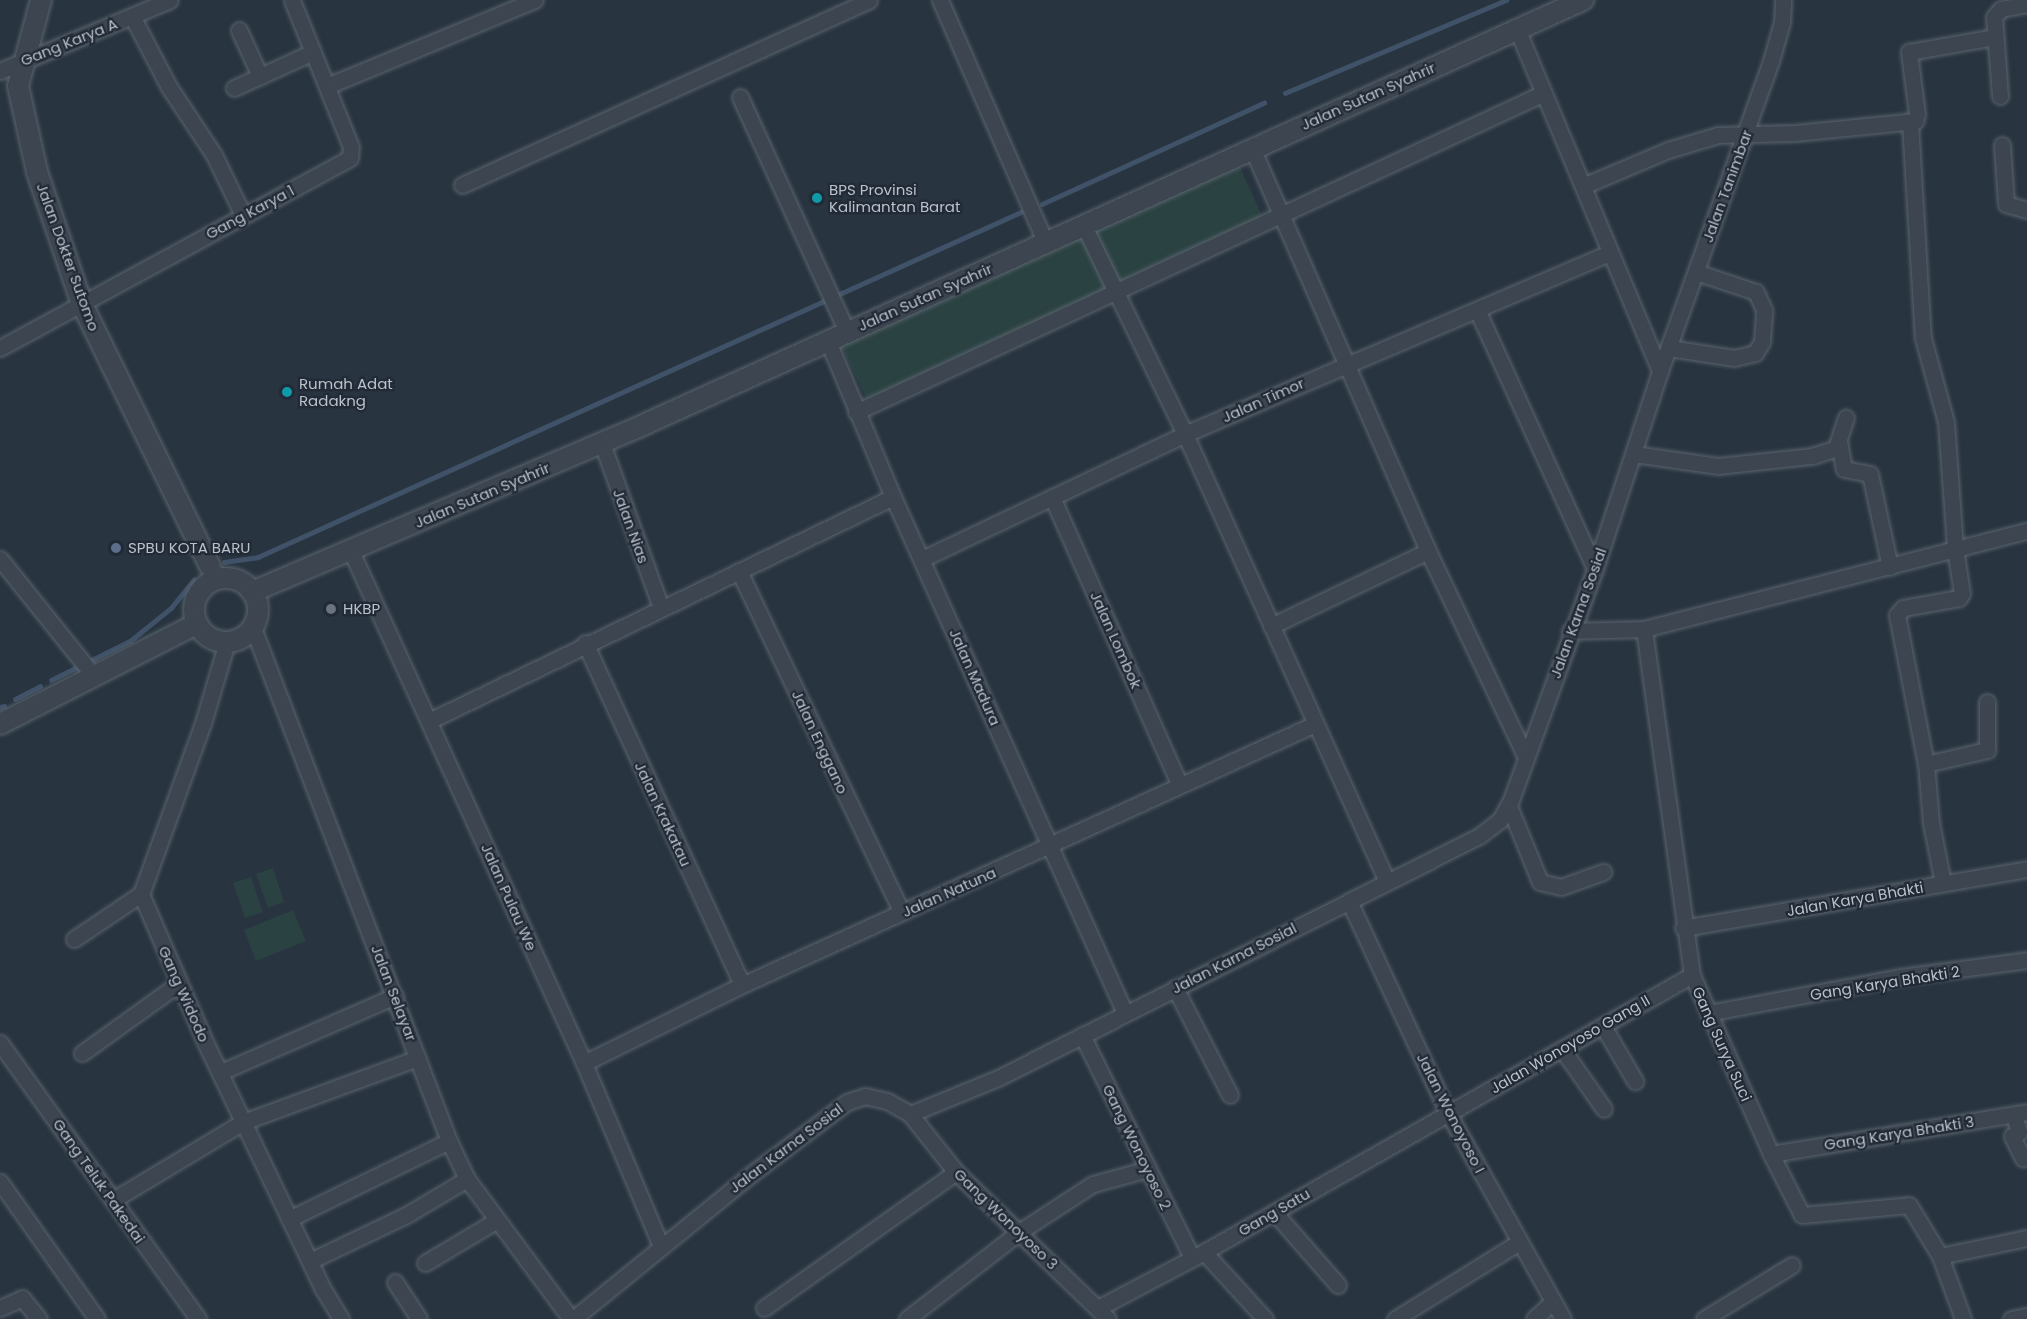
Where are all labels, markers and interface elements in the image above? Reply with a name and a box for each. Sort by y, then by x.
street label: Gang Karya A [18,14,120,70]
street label: Jalan Sutan Syahrir [1298,58,1438,134]
street label: Jalan Tanimbar [1698,127,1756,245]
street label: Jalan Dokter Sutomo [33,180,103,334]
place label: BPS Provinsi Kalimantan Barat [829,180,960,215]
street label: Gang Karya 1 [203,181,297,243]
marker: BPS Provinsi Kalimantan Barat [810,191,824,205]
street label: Jalan Sutan Syahrir [855,259,995,335]
place label: Rumah Adat Radakng [299,374,393,409]
street label: Jalan Timor [1219,374,1307,426]
marker: Rumah Adat Radakng [280,385,294,399]
street label: Jalan Sutan Syahrir [412,458,552,532]
street label: Jalan Nias [609,486,653,566]
place label: SPBU KOTA BARU [128,539,250,557]
marker: SPBU KOTA BARU [109,541,123,555]
street label: Jalan Karna Sosial [1546,545,1610,681]
street label: Jalan Lombok [1087,589,1145,691]
place label: HKBP [343,600,380,618]
marker: HKBP [324,602,338,616]
street label: Jalan Madura [946,626,1004,728]
street label: Jalan Enggano [788,687,852,797]
street label: Jalan Krakatau [631,759,695,869]
street label: Jalan Pulau We [477,841,541,953]
street label: Jalan Natuna [899,863,999,921]
street label: Jalan Karya Bhakti [1785,878,1925,920]
street label: Jalan Karna Sosial [1169,919,1299,997]
street label: Jalan Selayar [367,942,421,1044]
street label: Gang Widodo [155,943,213,1045]
street label: Gang Karya Bhakti 2 [1809,962,1961,1004]
street label: Gang Surya Suci [1689,984,1755,1104]
street label: Jalan Wonoyoso Gang II [1487,991,1653,1097]
street label: Jalan Wonoyoso I [1413,1050,1489,1176]
street label: Gang Wonoyoso 2 [1099,1081,1175,1213]
street label: Jalan Karna Sosial [726,1099,846,1197]
street label: Gang Karya Bhakti 3 [1823,1112,1975,1154]
street label: Gang Teluk Pakedai [49,1115,149,1247]
street label: Gang Wonoyoso 3 [950,1165,1062,1273]
street label: Gang Satu [1235,1184,1313,1240]

